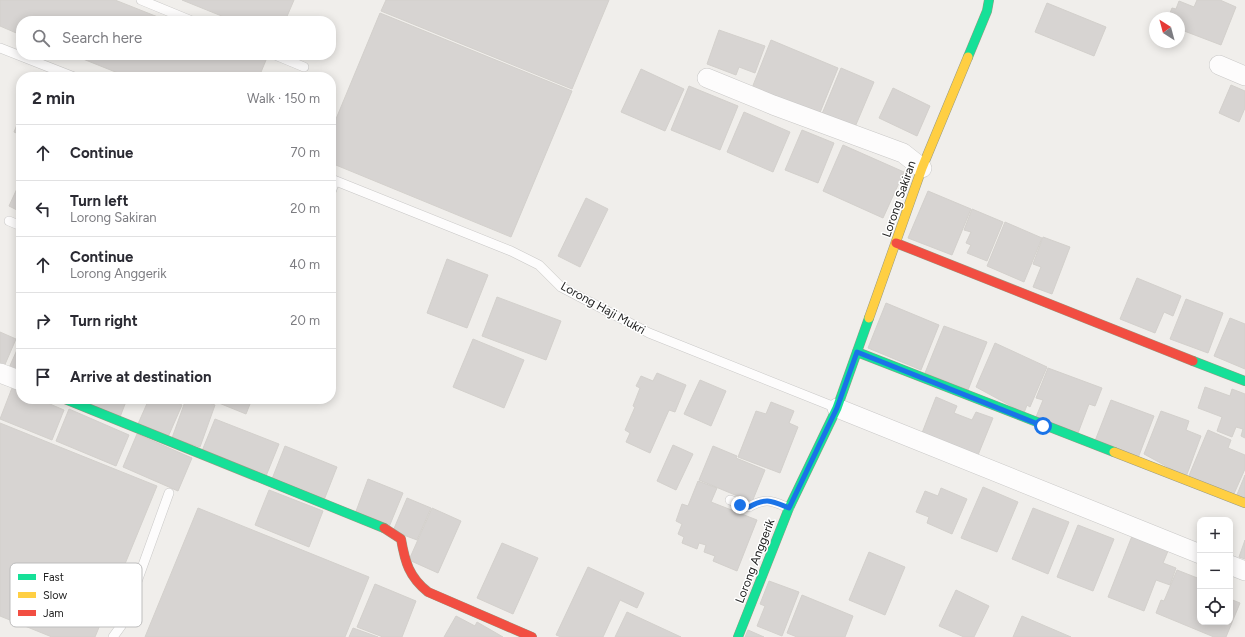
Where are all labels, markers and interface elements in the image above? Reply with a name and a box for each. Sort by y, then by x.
north arrow [1149,12,1185,48]
search box [16,16,336,60]
icon: search [30,27,52,49]
text: Search here [62,29,142,47]
text: 2 min [32,88,75,108]
text: Walk · 150 m [247,91,320,106]
icon: ahead [32,142,54,164]
text: Continue [70,144,133,162]
text: 70 m [290,145,320,160]
street label: Lorong Sakiran [879,159,919,239]
text: Turn left [70,192,128,210]
icon: left [32,198,54,220]
text: 20 m [290,201,320,216]
text: Lorong Sakiran [70,210,157,225]
text: Continue [70,248,133,266]
icon: ahead [32,254,54,276]
text: 40 m [289,257,320,272]
text: Lorong Anggerik [70,266,166,281]
street label: Lorong Haji Mukri [558,279,648,337]
icon: right [32,310,54,332]
text: Turn right [70,312,138,330]
text: 20 m [290,313,320,328]
icon: arrive [32,366,54,388]
text: Arrive at destination [70,368,211,386]
route start [1034,417,1052,435]
route end [731,496,749,514]
street label: Lorong Anggerik [733,517,778,605]
map controls [1197,517,1233,625]
button: + [1197,517,1233,553]
button: − [1197,553,1233,589]
legend [10,563,142,627]
text: Fast [43,571,64,584]
text: Slow [43,589,67,602]
button: locate [1197,589,1233,625]
text: Jam [43,607,64,620]

